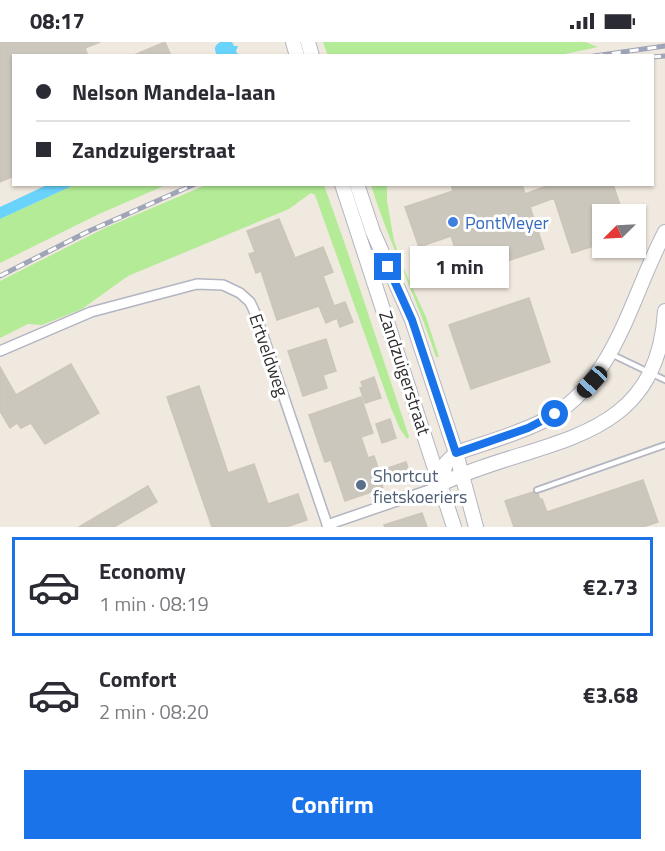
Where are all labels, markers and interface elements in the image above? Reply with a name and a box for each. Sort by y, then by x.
text: 08:17 [30,4,85,38]
text: Nelson Mandela-laan [72,75,276,109]
text: Zandzuigerstraat [72,133,235,167]
north arrow [592,204,646,258]
map controls [592,204,646,258]
place label: PontMeyer [465,209,549,236]
marker: PontMeyer [446,215,460,229]
callout: 1 min [409,246,508,288]
text: 1 min [435,251,484,282]
route end [374,253,401,280]
street label: Zandzuigerstraat [372,307,438,439]
street label: Ertveldweg [242,310,296,400]
car [573,363,611,401]
route start [541,400,568,427]
place label: Shortcut fietskoeriers [373,462,467,510]
marker: Shortcut fietskoeriers [354,478,368,492]
text: Economy [99,554,186,588]
icon: car [27,560,81,614]
text: €2.73 [583,570,638,604]
text: 1 min · 08:19 [99,588,209,619]
text: Comfort [99,662,177,696]
icon: car [27,668,81,722]
text: €3.68 [583,678,638,712]
text: 2 min · 08:20 [99,696,209,727]
button: Confirm [24,770,641,839]

